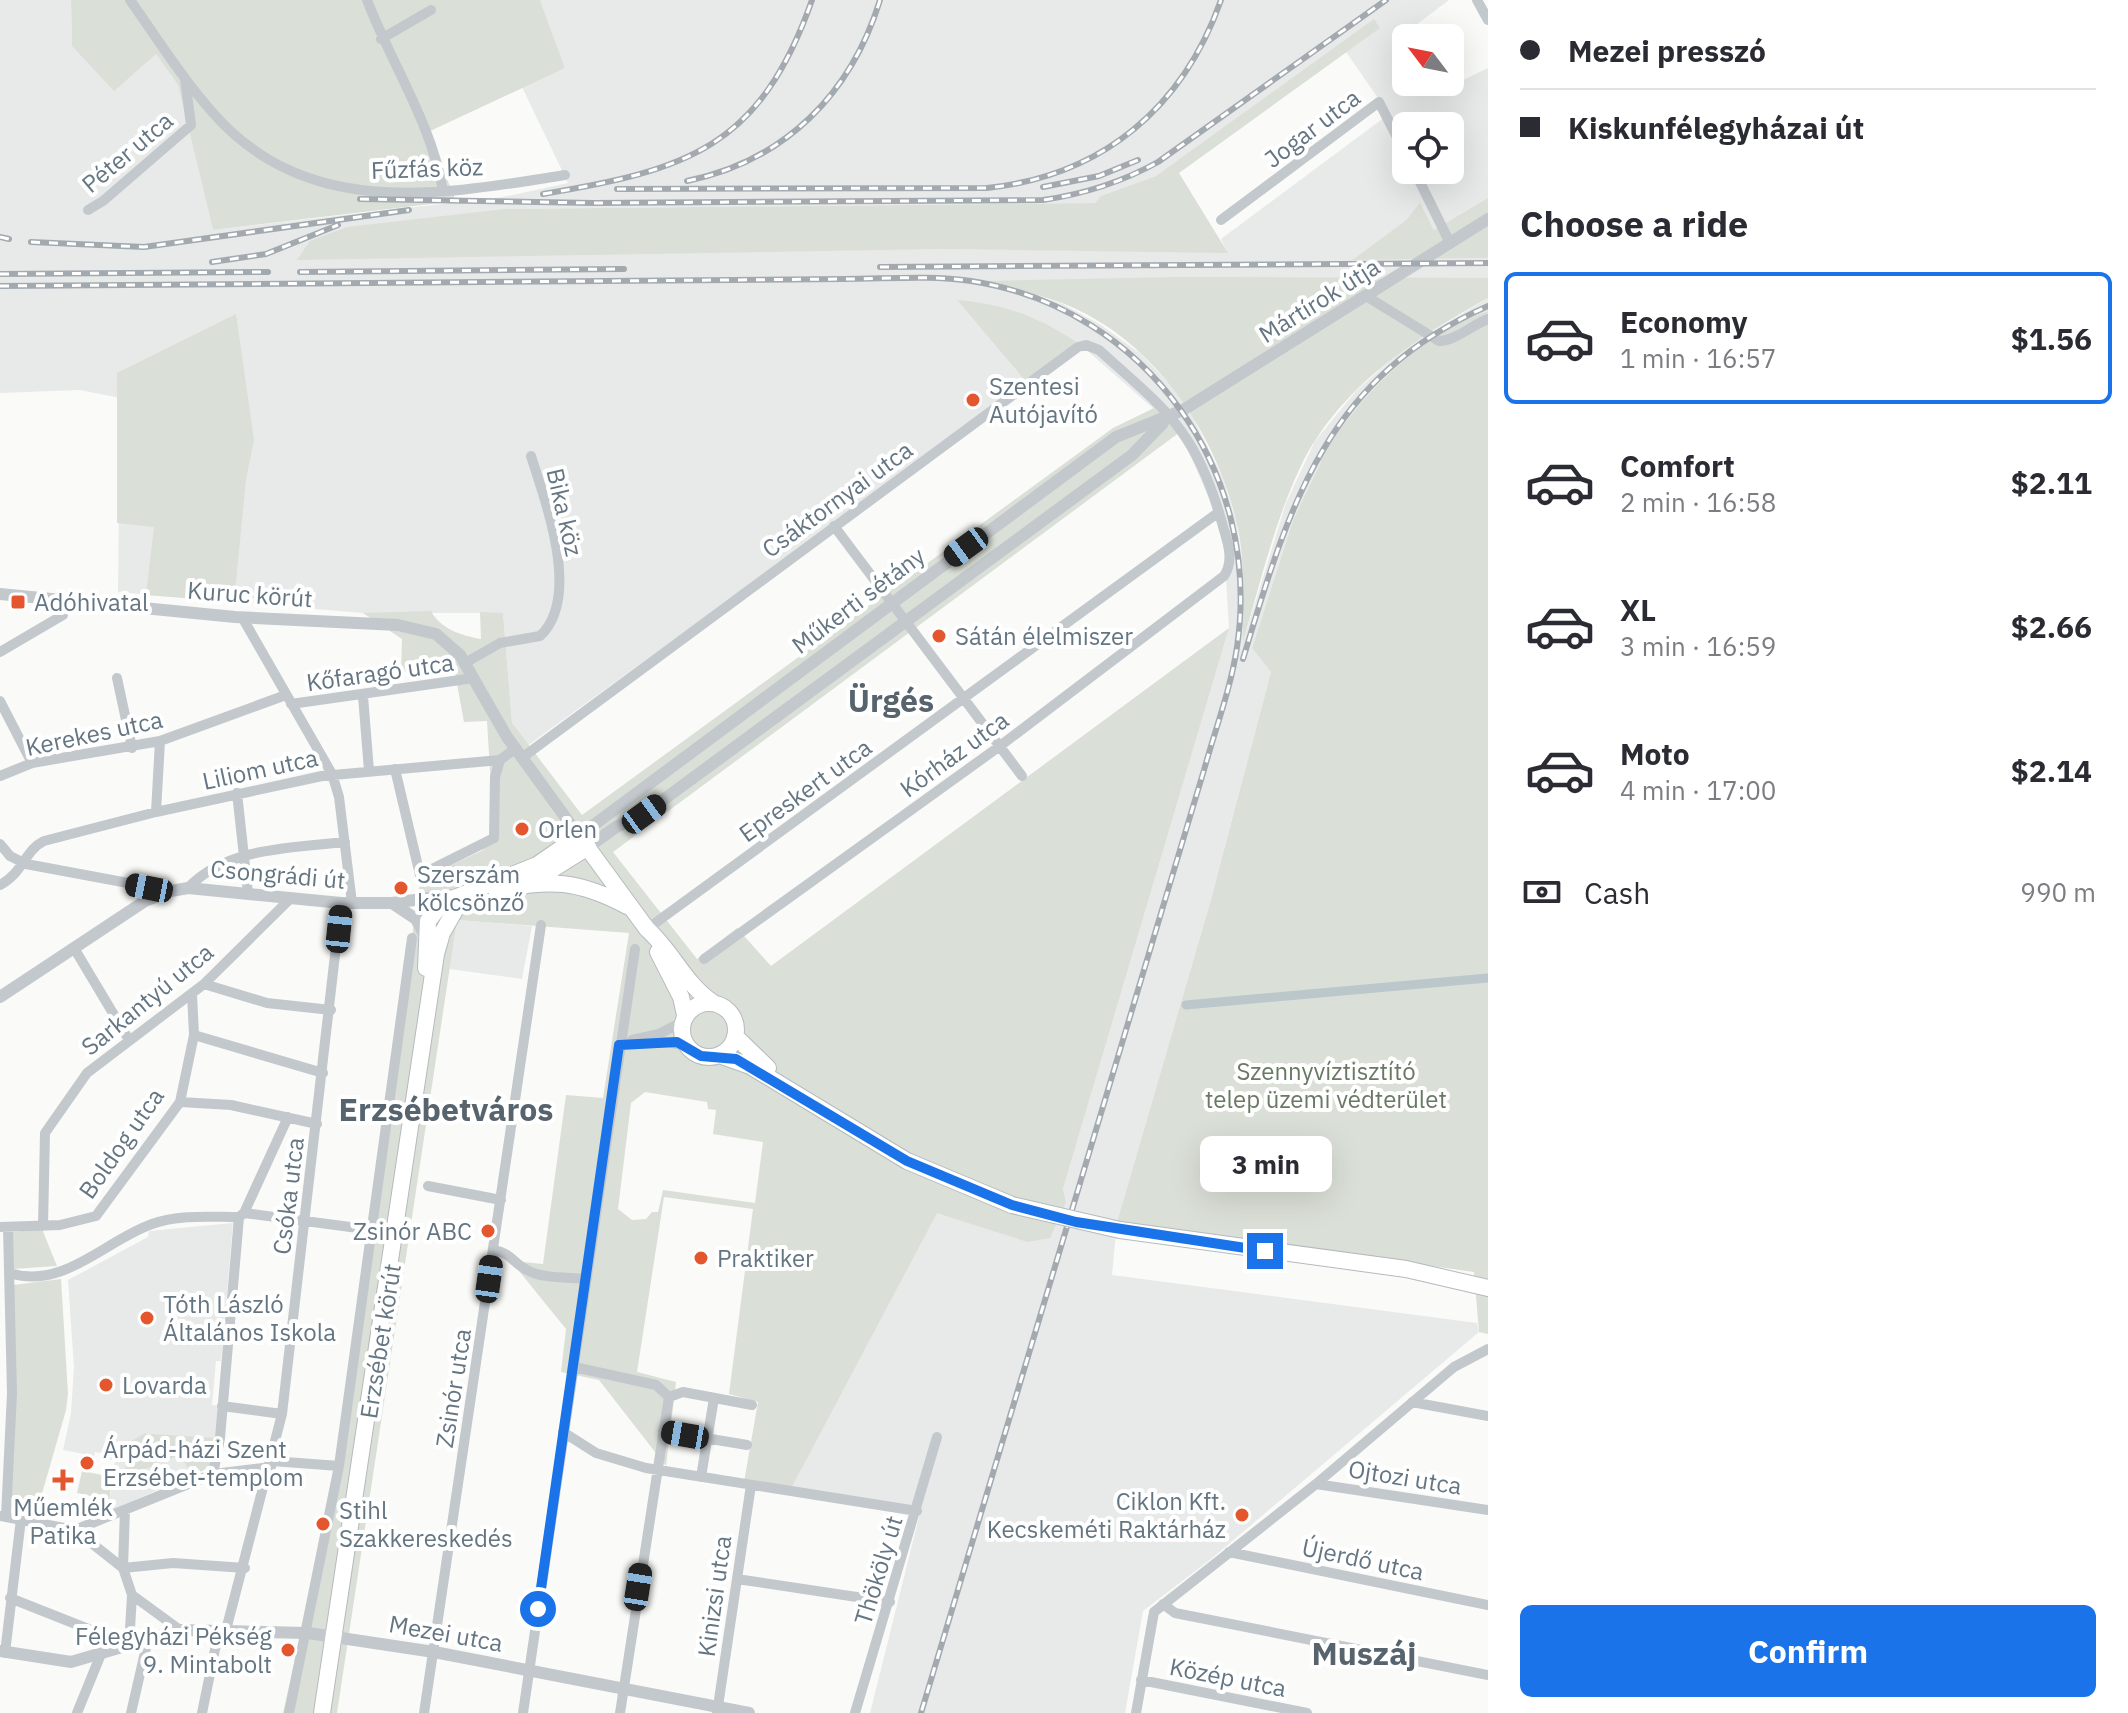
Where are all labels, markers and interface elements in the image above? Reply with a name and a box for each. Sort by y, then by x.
north arrow [1392,24,1464,96]
map controls [1392,24,1464,184]
text: Mezei presszó [1568,31,1766,70]
street label: Jogar utca [1257,81,1367,175]
street label: Péter utca [75,104,180,200]
text: Kiskunfélegyházai út [1568,108,1864,147]
button: locate [1392,112,1464,184]
street label: Fűzfás köz [370,150,484,186]
text: Choose a ride [1520,200,1748,247]
street label: Mártírok útja [1252,250,1386,350]
icon: car [1524,302,1596,374]
text: Economy [1620,302,1748,341]
text: $1.56 [2011,319,2092,358]
text: 1 min · 16:57 [1620,341,1776,375]
place label: Szentesi Autójavító [989,370,1098,430]
marker: Szentesi Autójavító [964,391,982,409]
street label: Csáktornyai utca [755,433,919,564]
icon: car [1524,446,1596,518]
text: Comfort [1620,446,1735,485]
text: $2.11 [2011,463,2092,502]
street label: Bika köz [539,465,591,559]
text: 2 min · 16:58 [1620,485,1776,519]
car [940,523,992,571]
street label: Műkerti sétány [785,539,931,661]
street label: Kuruc körút [186,574,314,614]
place label: Adóhivatal [34,586,149,618]
icon: car [1524,590,1596,662]
text: XL [1620,590,1656,629]
marker: Adóhivatal [9,593,27,611]
text: $2.66 [2011,607,2092,646]
place label: Sátán élelmiszer [955,620,1133,652]
marker: Sátán élelmiszer [930,627,948,645]
text: 3 min · 16:59 [1620,629,1776,663]
street label: Kőfaragó utca [304,646,456,698]
district label: Ürgés [848,679,934,721]
street label: Kerekes utca [23,703,166,763]
street label: Kórház utca [893,704,1015,804]
street label: Epreskert utca [732,731,878,849]
icon: car [1524,734,1596,806]
text: Moto [1620,734,1690,773]
street label: Liliom utca [199,741,321,797]
text: $2.14 [2011,751,2092,790]
text: 4 min · 17:00 [1620,773,1776,807]
car [618,790,670,838]
place label: Orlen [538,813,597,845]
marker: Orlen [513,820,531,838]
street label: Csongrádi út [209,852,347,896]
place label: Szerszám kölcsönző [417,858,524,918]
icon: cash [1520,870,1564,914]
car [123,872,175,904]
text: Cash [1584,873,1650,912]
text: 990 m [2020,875,2096,909]
marker: Szerszám kölcsönző [392,879,410,897]
car [325,904,353,954]
street label: Sarkantyú utca [74,936,220,1062]
park label: Szennyvíztisztító telep üzemi védterület [1205,1055,1447,1115]
street label: Boldog utca [71,1081,171,1205]
district label: Erzsébetváros [339,1088,553,1130]
street label: Csóka utca [265,1135,311,1256]
callout: 3 min [1199,1135,1331,1191]
text: 3 min [1232,1147,1300,1181]
place label: Zsinór ABC [353,1215,472,1247]
marker: Zsinór ABC [479,1222,497,1240]
route end [1247,1233,1283,1269]
place label: Praktiker [717,1242,814,1274]
marker: Praktiker [692,1249,710,1267]
car [474,1254,504,1304]
street label: Erzsébet körút [352,1261,408,1421]
place label: Tóth László Általános Iskola [163,1288,336,1348]
marker: Tóth László Általános Iskola [138,1309,156,1327]
street label: Zsinór utca [428,1326,478,1450]
place label: Lovarda [122,1369,207,1401]
marker: Lovarda [97,1376,115,1394]
car [659,1419,711,1451]
place label: Árpád-házi Szent Erzsébet-templom [103,1433,304,1493]
street label: Ojtozi utca [1346,1452,1464,1502]
marker: Árpád-házi Szent Erzsébet-templom [78,1454,96,1472]
marker: Műemlék Patika [54,1471,72,1489]
place label: Ciklon Kft. Kecskeméti Raktárház [987,1485,1226,1545]
place label: Műemlék Patika [13,1491,113,1551]
place label: Stihl Szakkereskedés [339,1494,513,1554]
marker: Ciklon Kft. Kecskeméti Raktárház [1233,1506,1251,1524]
street label: Thököly út [846,1512,910,1628]
marker: Stihl Szakkereskedés [314,1515,332,1533]
street label: Újerdő utca [1299,1530,1427,1588]
street label: Kinizsi utca [690,1533,738,1659]
car [622,1561,654,1613]
route start [520,1591,556,1627]
button: Confirm [1520,1605,2096,1697]
street label: Mezei utca [387,1607,506,1659]
place label: Félegyházi Pékség 9. Mintabolt [75,1620,272,1680]
district label: Muszáj [1311,1632,1417,1674]
marker: Félegyházi Pékség 9. Mintabolt [279,1641,297,1659]
street label: Közép utca [1167,1650,1289,1704]

